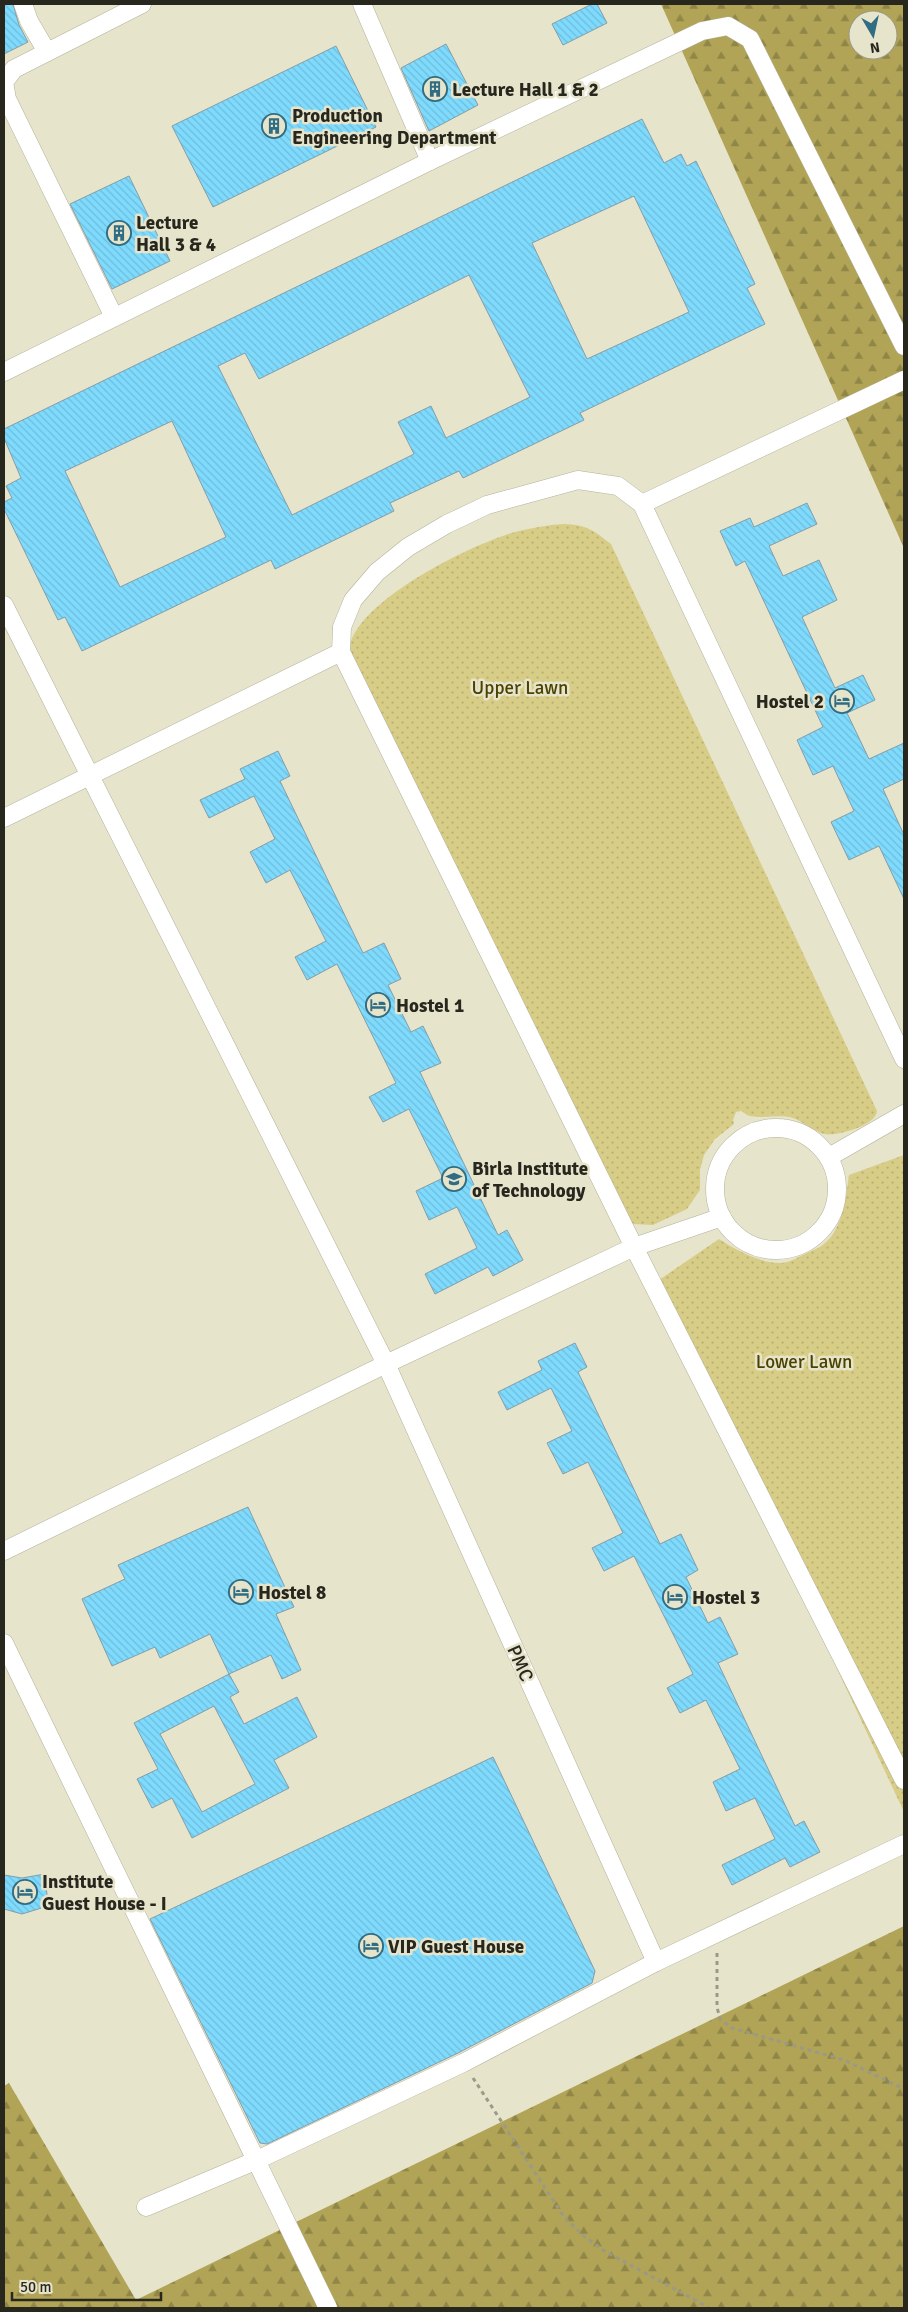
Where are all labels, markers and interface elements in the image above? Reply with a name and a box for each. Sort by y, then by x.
north arrow [848,10,898,60]
text: N [869,38,881,57]
building icon: Lecture Hall 1 & 2 [422,76,448,102]
place label: Lecture Hall 1 & 2 [452,78,599,102]
place label: Production Engineering Department [292,104,496,150]
building icon: Production Engineering Department [261,113,287,139]
place label: Lecture Hall 3 & 4 [136,211,216,257]
building icon: Lecture Hall 3 & 4 [106,220,132,246]
park label: Upper Lawn [472,676,568,700]
hotel icon: Hostel 2 [829,688,855,714]
place label: Hostel 2 [756,690,824,714]
hotel icon: Hostel 1 [365,992,391,1018]
place label: Hostel 1 [396,994,464,1018]
place label: Birla Institute of Technology [472,1157,588,1203]
school or university icon: Birla Institute of Technology [441,1166,467,1192]
park label: Lower Lawn [756,1350,852,1374]
hotel icon: Hostel 8 [228,1579,254,1605]
place label: Hostel 8 [258,1581,326,1605]
hotel icon: Hostel 3 [662,1584,688,1610]
place label: Hostel 3 [692,1586,760,1610]
street label: PMC [502,1641,539,1685]
place label: Institute Guest House - I [42,1870,167,1916]
hotel icon: Institute Guest House - I [12,1879,38,1905]
hotel icon: VIP Guest House [358,1933,384,1959]
place label: VIP Guest House [388,1935,524,1959]
scale bar [12,2270,161,2302]
text: 50 m [20,2278,51,2296]

